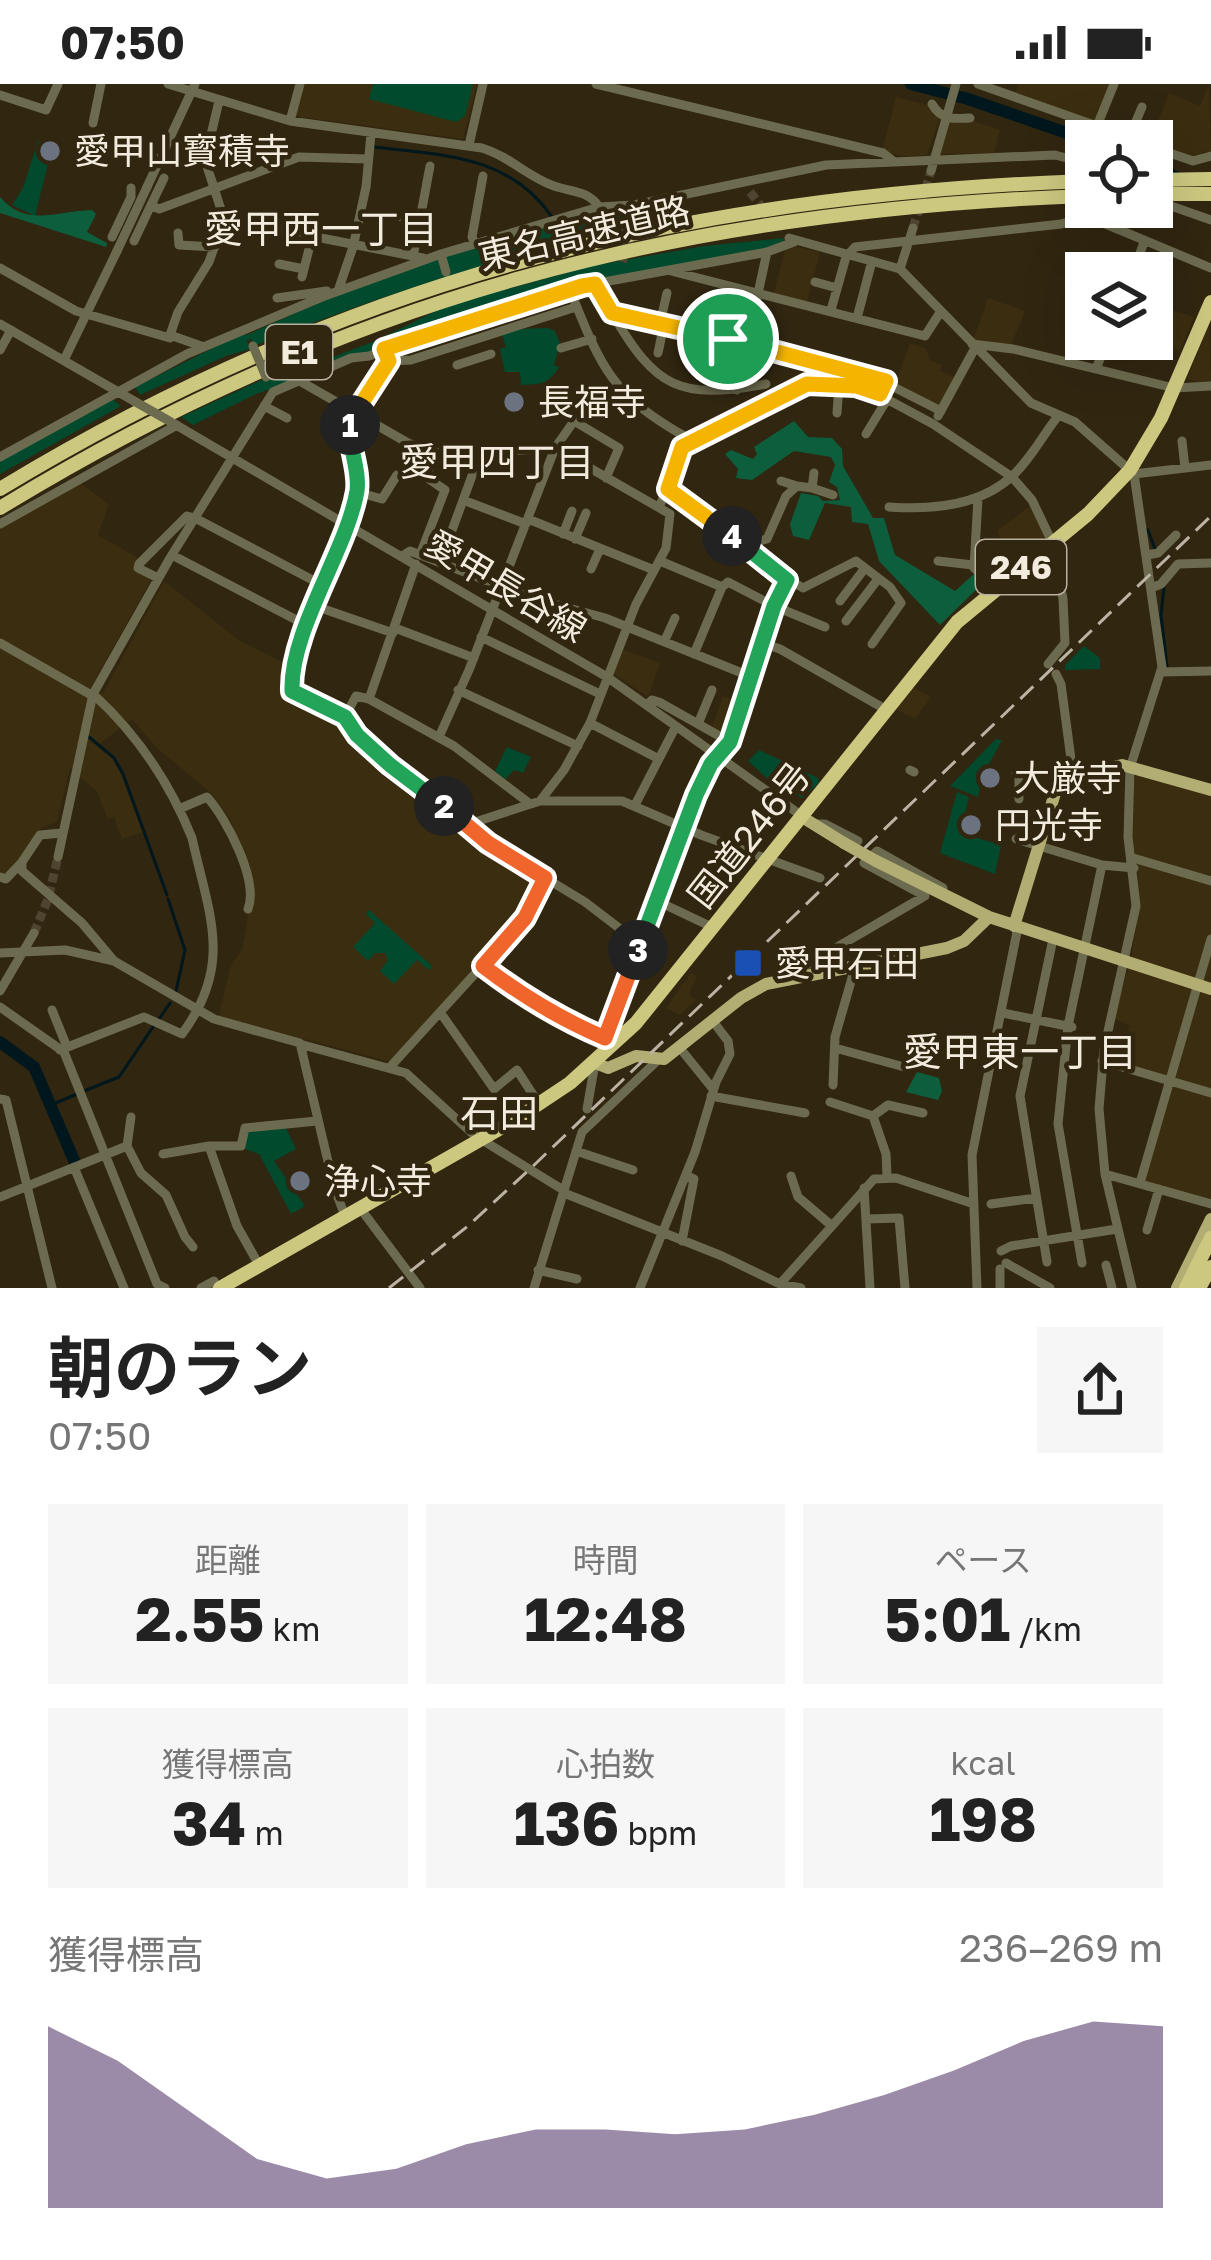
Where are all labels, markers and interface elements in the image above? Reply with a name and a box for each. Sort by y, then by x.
text: 07:50 [60,15,185,69]
map controls [1065,120,1173,360]
button: locate [1065,120,1173,228]
place label: 愛甲山寳積寺 [74,129,290,172]
marker: 愛甲山寳積寺 [37,138,63,164]
street label: 東名高速道路 [474,187,694,278]
district label: 愛甲西一丁目 [204,205,438,252]
button: layers [1065,252,1173,360]
pin [677,288,779,390]
icon: arrive [695,306,761,372]
road number: E1 [266,325,332,379]
place label: 長福寺 [538,380,646,423]
marker: 長福寺 [501,389,527,415]
pin: 1 [320,395,380,455]
text: 1 [342,405,359,444]
district label: 愛甲四丁目 [399,438,595,485]
pin: 4 [702,506,762,566]
text: 4 [722,516,742,555]
street label: 愛甲長谷線 [418,521,594,650]
road number: 246 [976,540,1066,594]
street label: 国道246号 [679,753,819,916]
place label: 大厳寺 [1014,756,1122,799]
marker: 大厳寺 [977,765,1003,791]
pin: 2 [414,776,474,836]
text: 2 [434,786,454,825]
place label: 円光寺 [995,803,1103,846]
marker: 円光寺 [958,812,984,838]
pin: 3 [608,920,668,980]
text: 3 [628,930,648,969]
place label: 愛甲石田 [775,941,919,984]
marker: 愛甲石田 [732,947,764,979]
district label: 愛甲東一丁目 [903,1028,1137,1075]
district label: 石田 [460,1089,538,1136]
place label: 浄心寺 [324,1159,432,1202]
marker: 浄心寺 [287,1168,313,1194]
text: 朝のラン [48,1327,312,1407]
button: share [1037,1327,1163,1453]
text: 07:50 [48,1412,151,1459]
text: 距離 [195,1540,261,1579]
text: 時間 [572,1540,638,1579]
text: ペース [934,1540,1032,1579]
text: 2.55 [135,1582,264,1654]
text: 12:48 [524,1582,687,1654]
text: 5:01 [884,1582,1010,1654]
text: km [264,1609,320,1648]
text: /km [1010,1609,1082,1648]
text: kcal [951,1743,1016,1782]
text: 獲得標高 [162,1744,294,1783]
text: 心拍数 [556,1744,655,1783]
text: 198 [929,1782,1037,1854]
text: 34 [172,1786,246,1858]
text: 136 [514,1786,619,1858]
text: m [246,1813,284,1852]
text: bpm [619,1813,697,1852]
text: 236–269 m [959,1924,1163,1971]
text: 獲得標高 [48,1931,204,1978]

